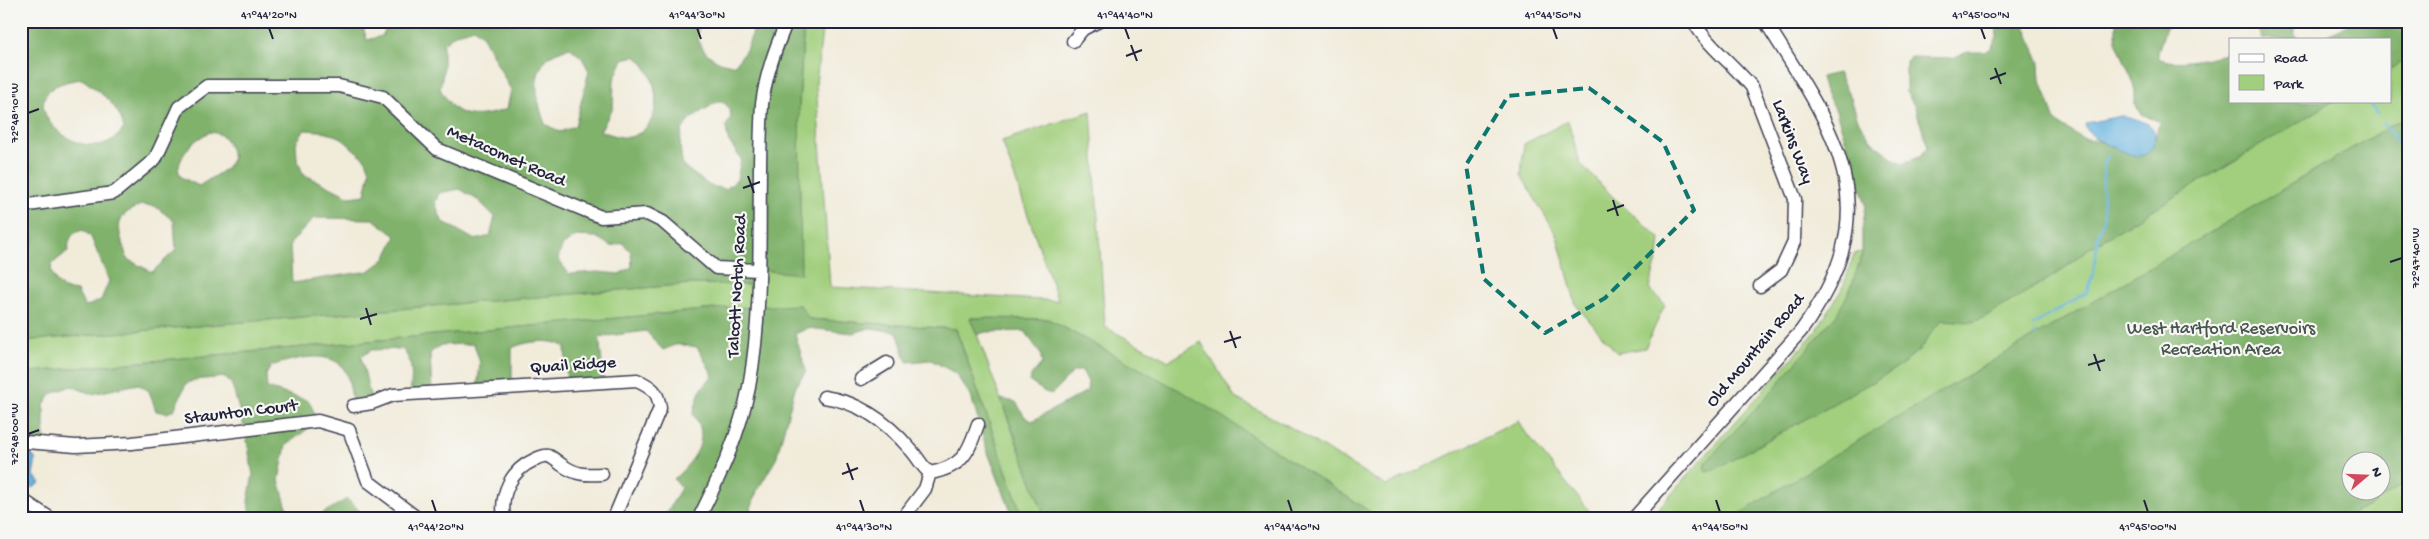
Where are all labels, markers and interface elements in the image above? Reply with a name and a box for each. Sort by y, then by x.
text: 41°44'20"N [241,9,297,23]
text: 41°44'30"N [669,9,725,23]
text: 41°44'40"N [1097,9,1153,23]
text: 41°44'50"N [1525,9,1581,23]
text: 41°45'00"N [1952,9,2010,23]
legend [2229,38,2392,102]
text: Road [2274,50,2308,68]
text: Park [2273,76,2304,94]
text: 72°48'10"W [9,83,23,144]
street label: Larkins Way [1766,97,1818,187]
street label: Metacomet Road [443,121,570,193]
street label: Talcott Notch Road [724,213,752,359]
text: 72°47'40"W [2410,228,2424,289]
street label: Old Mountain Road [1702,289,1811,412]
park label: West Hartford Reservoirs Recreation Area [2127,319,2316,361]
street label: Quail Ridge [529,352,617,379]
street label: Staunton Court [183,395,300,430]
text: 72°48'00"W [9,403,23,466]
north arrow [2342,452,2392,502]
text: N [2366,465,2385,480]
text: 41°44'20"N [408,521,464,535]
text: 41°44'30"N [836,521,892,535]
text: 41°44'40"N [1264,521,1320,535]
text: 41°44'50"N [1692,521,1748,535]
text: 41°45'00"N [2119,521,2177,535]

